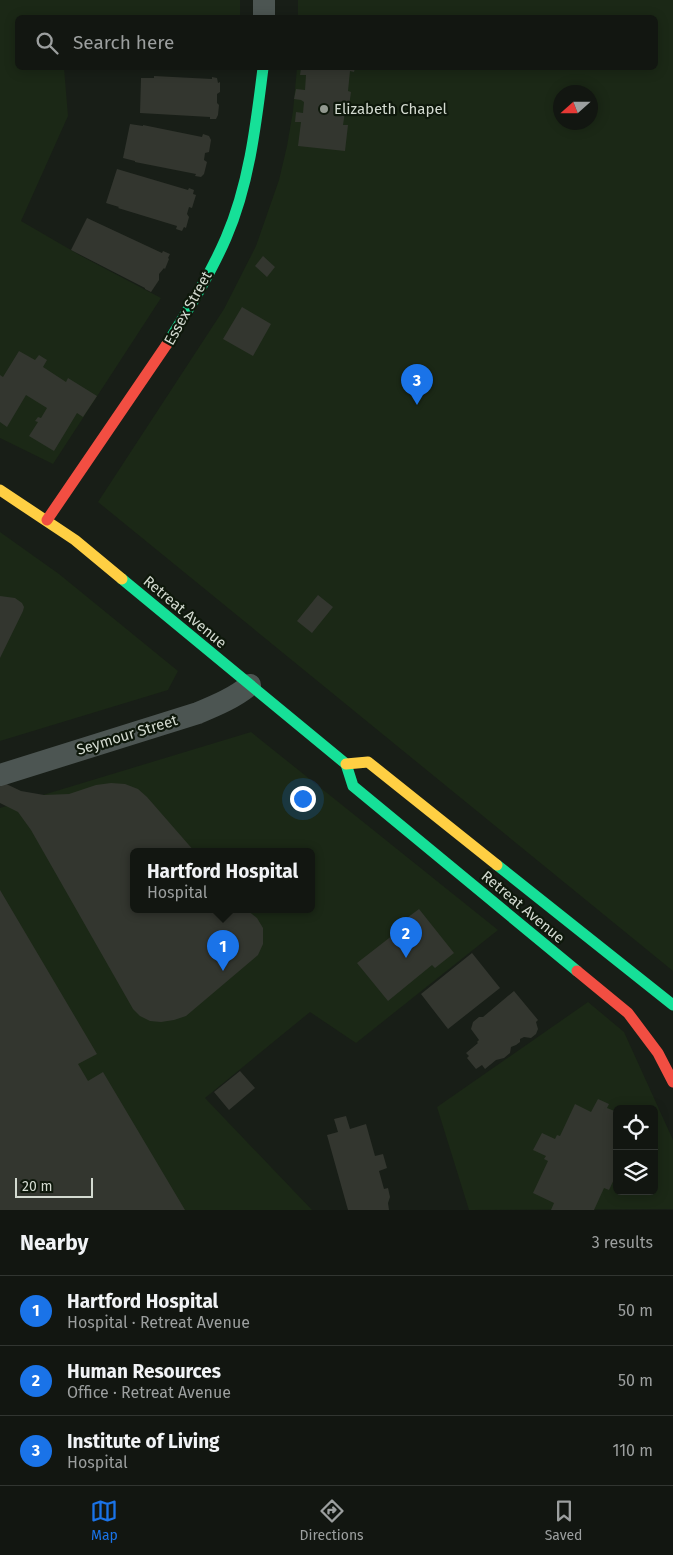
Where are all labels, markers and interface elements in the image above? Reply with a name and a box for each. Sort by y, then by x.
search box [15,15,658,70]
icon: search [33,29,61,57]
text: Search here [73,31,174,54]
north arrow [553,85,598,130]
place label: Elizabeth Chapel [334,100,448,118]
marker: Elizabeth Chapel [318,103,330,115]
street label: Essex Street [160,267,216,348]
pin: 3 [401,364,433,405]
street label: Retreat Avenue [140,572,230,652]
street label: Seymour Street [74,711,180,759]
your location [290,786,316,812]
popup [130,848,315,913]
text: Hartford Hospital [147,860,298,883]
street label: Retreat Avenue [478,867,568,947]
text: Hospital [147,883,207,902]
pin: 2 [390,917,422,958]
pin: 1 [207,930,239,971]
map controls [613,1105,658,1195]
button: locate [613,1105,658,1150]
button: layers [613,1150,658,1195]
scale bar [15,1175,92,1198]
text: 20 m [22,1178,52,1195]
text: Nearby [20,1230,88,1256]
text: 3 results [592,1233,653,1252]
text: Hartford Hospital [67,1290,218,1313]
text: 1 [32,1301,40,1320]
text: 50 m [618,1301,653,1320]
text: Hospital · Retreat Avenue [67,1313,250,1332]
text: Human Resources [67,1360,221,1383]
text: 2 [32,1371,40,1390]
text: 50 m [618,1371,653,1390]
text: Office · Retreat Avenue [67,1383,231,1402]
text: Institute of Living [67,1430,220,1453]
text: 3 [32,1441,40,1460]
text: 110 m [612,1441,653,1460]
text: Hospital [67,1453,128,1472]
tab: Map [90,1497,118,1544]
tab: Directions [299,1497,364,1544]
tab: Saved [545,1497,583,1544]

